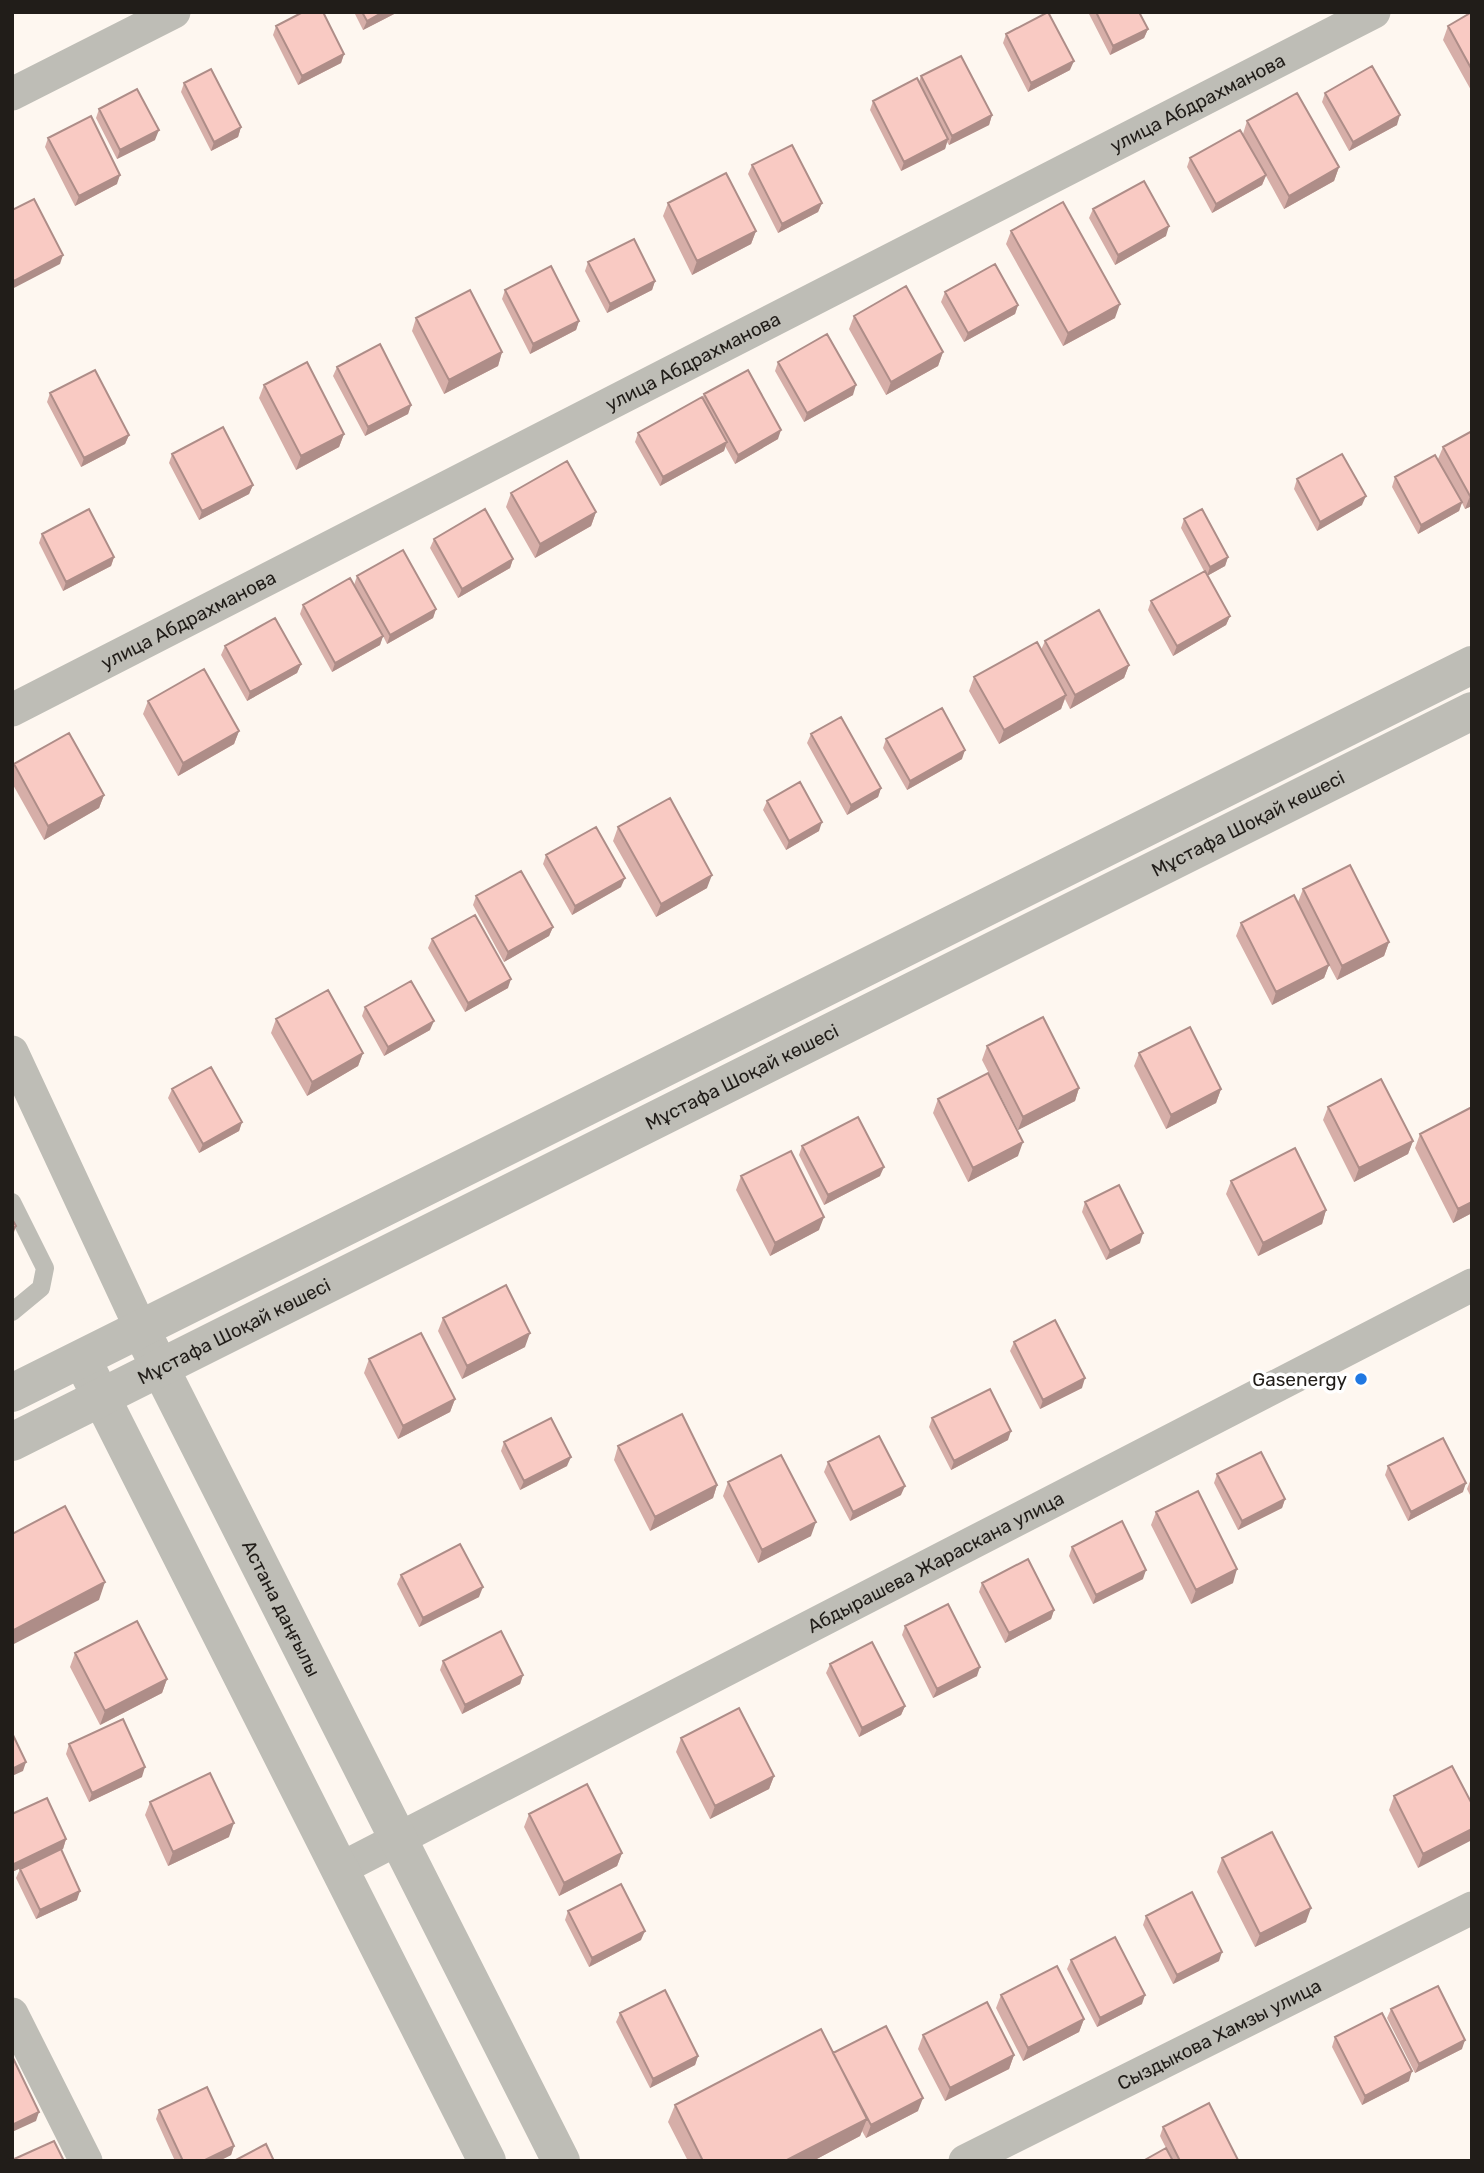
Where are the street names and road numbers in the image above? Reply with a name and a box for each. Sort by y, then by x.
street label: улица Абдрахманова [1106,49,1289,157]
street label: улица Абдрахманова [602,307,784,416]
street label: улица Абдрахманова [97,566,280,675]
street label: Мұстафа Шоқай көшесі [1148,766,1348,882]
street label: Мұстафа Шоқай көшесі [641,1019,842,1135]
street label: Мұстафа Шоқай көшесі [134,1273,334,1389]
street label: Абдырашева Жараскана улица [803,1487,1068,1638]
street label: Астана даңғылы [237,1536,325,1680]
street label: Сыздыкова Хамзы улица [1113,1974,1325,2095]

